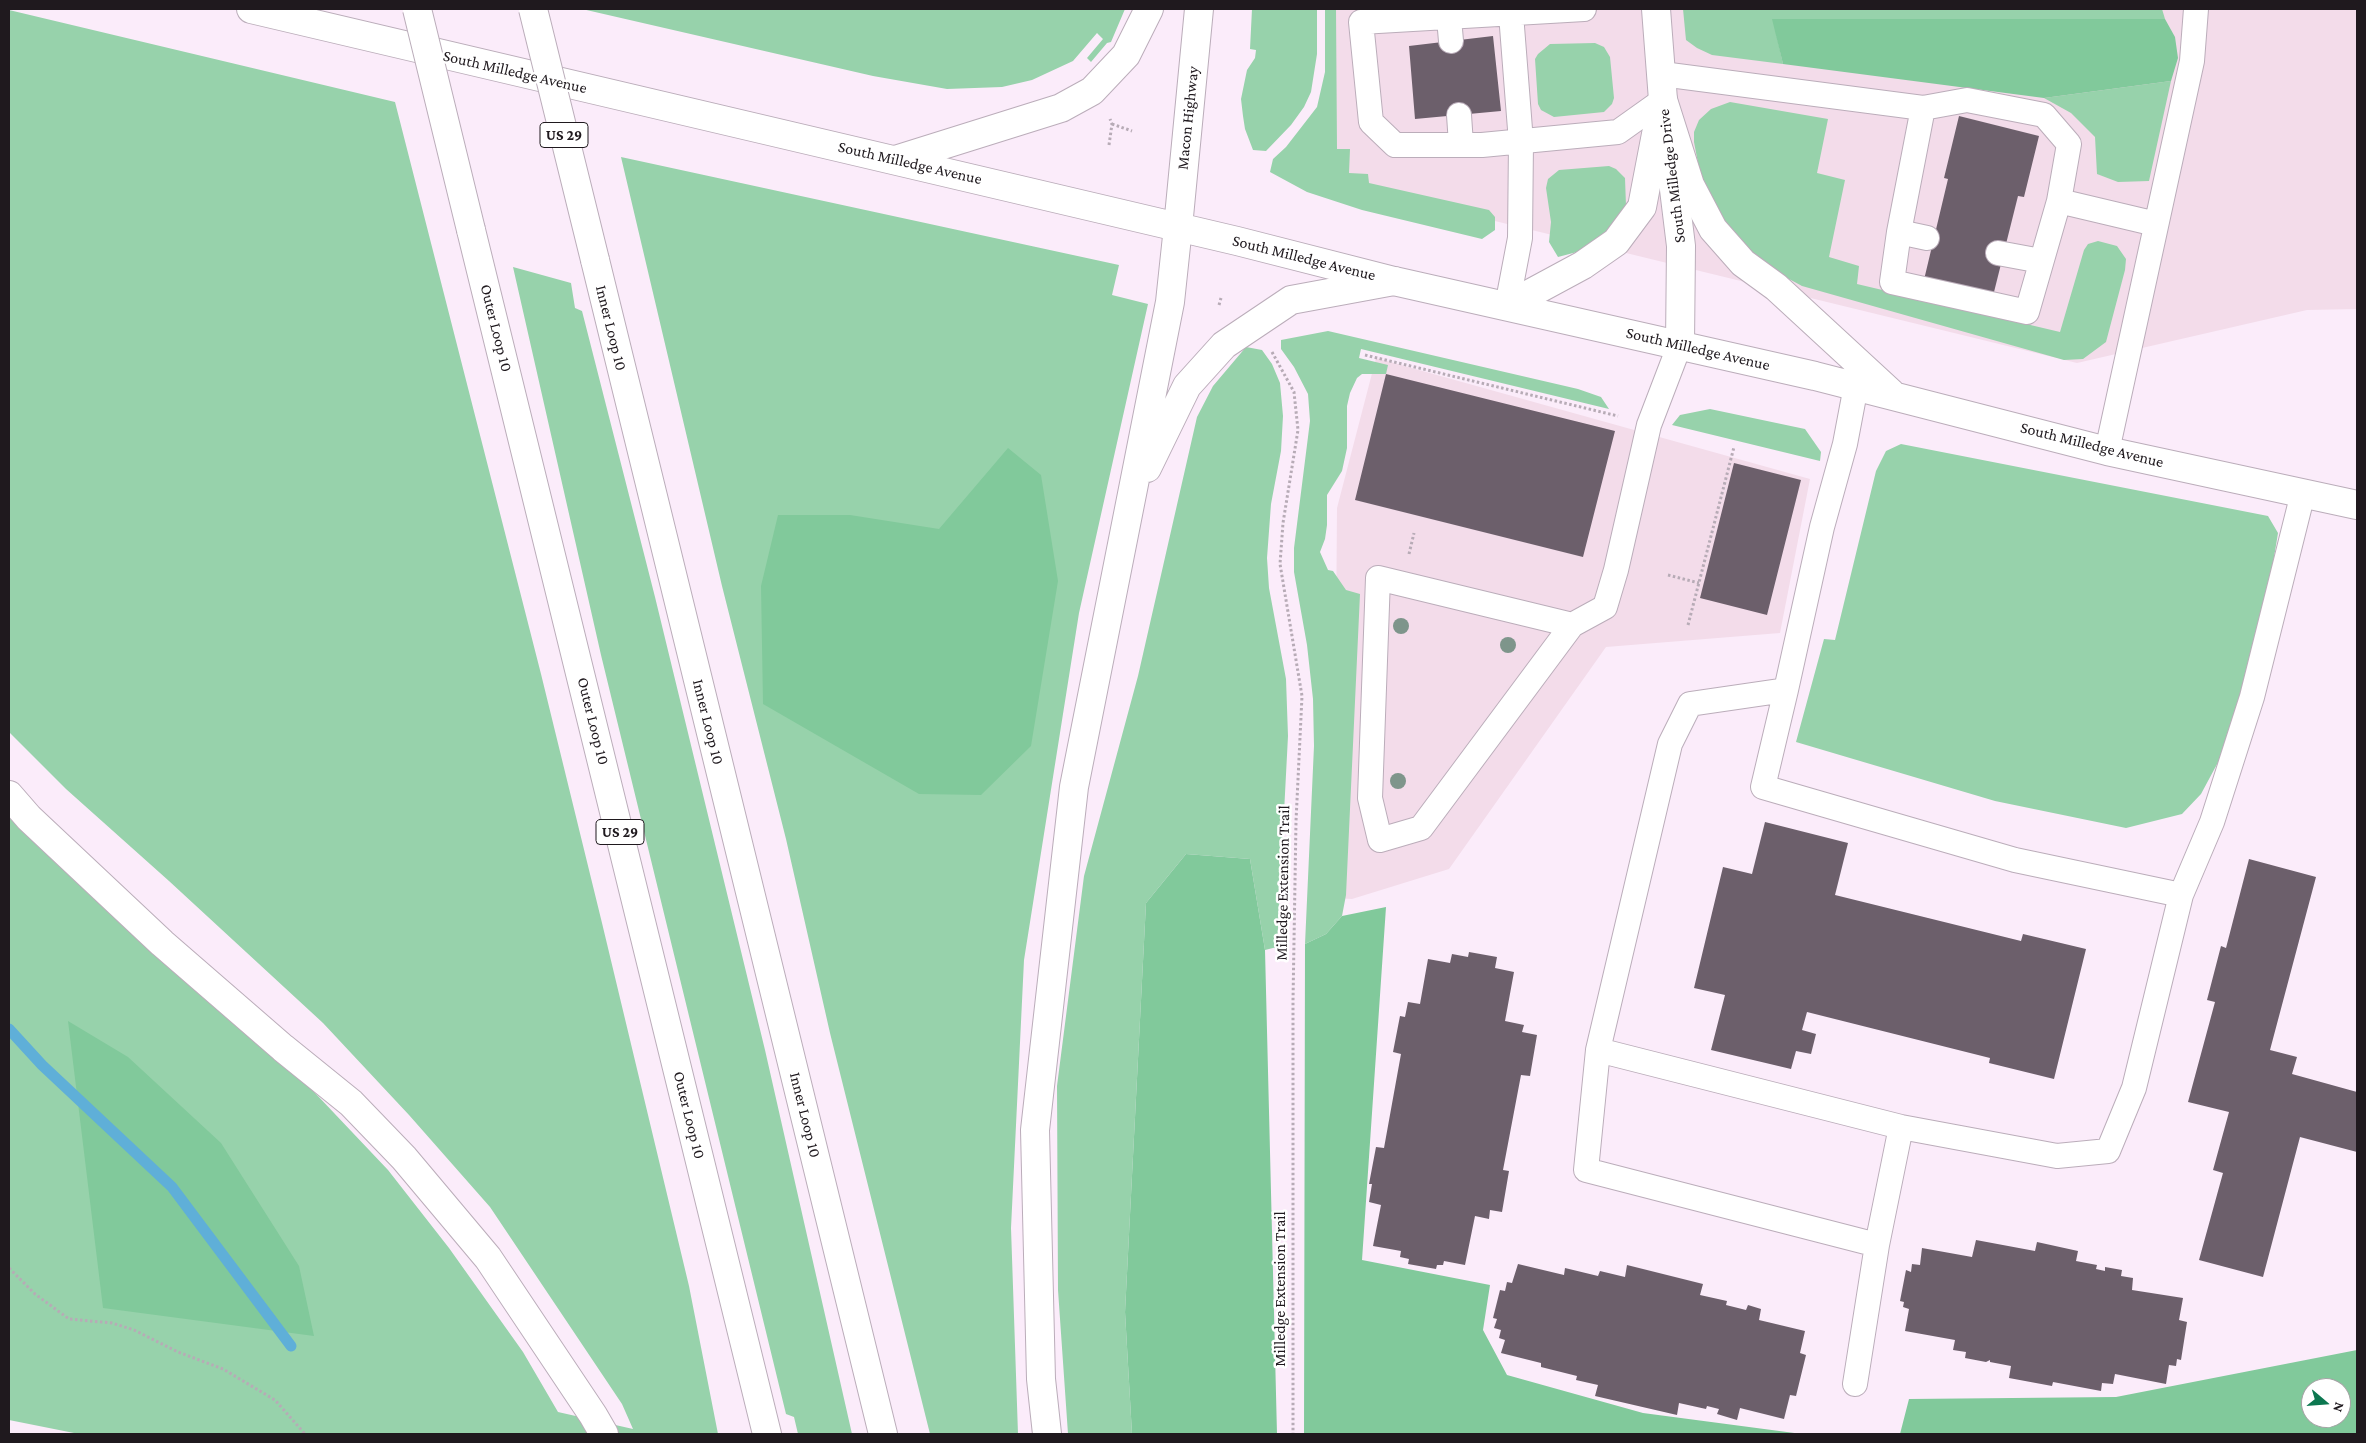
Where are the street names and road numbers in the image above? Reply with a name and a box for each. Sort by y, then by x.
street label: South Milledge Avenue [441,46,589,98]
street label: Macon Highway [1173,65,1203,171]
street label: South Milledge Drive [1654,108,1690,244]
road number: US 29 [540,122,588,148]
street label: South Milledge Avenue [836,137,984,189]
street label: South Milledge Avenue [1230,231,1378,285]
street label: Outer Loop 10 [476,282,516,374]
street label: Inner Loop 10 [591,283,631,373]
street label: South Milledge Avenue [1624,323,1772,375]
street label: South Milledge Avenue [2018,418,2166,472]
street label: Outer Loop 10 [573,675,613,767]
street label: Inner Loop 10 [688,677,728,767]
street label: Milledge Extension Trail [1272,805,1294,961]
road number: US 29 [596,820,644,844]
street label: Outer Loop 10 [669,1069,709,1161]
street label: Inner Loop 10 [785,1070,825,1160]
street label: Milledge Extension Trail [1270,1211,1290,1367]

